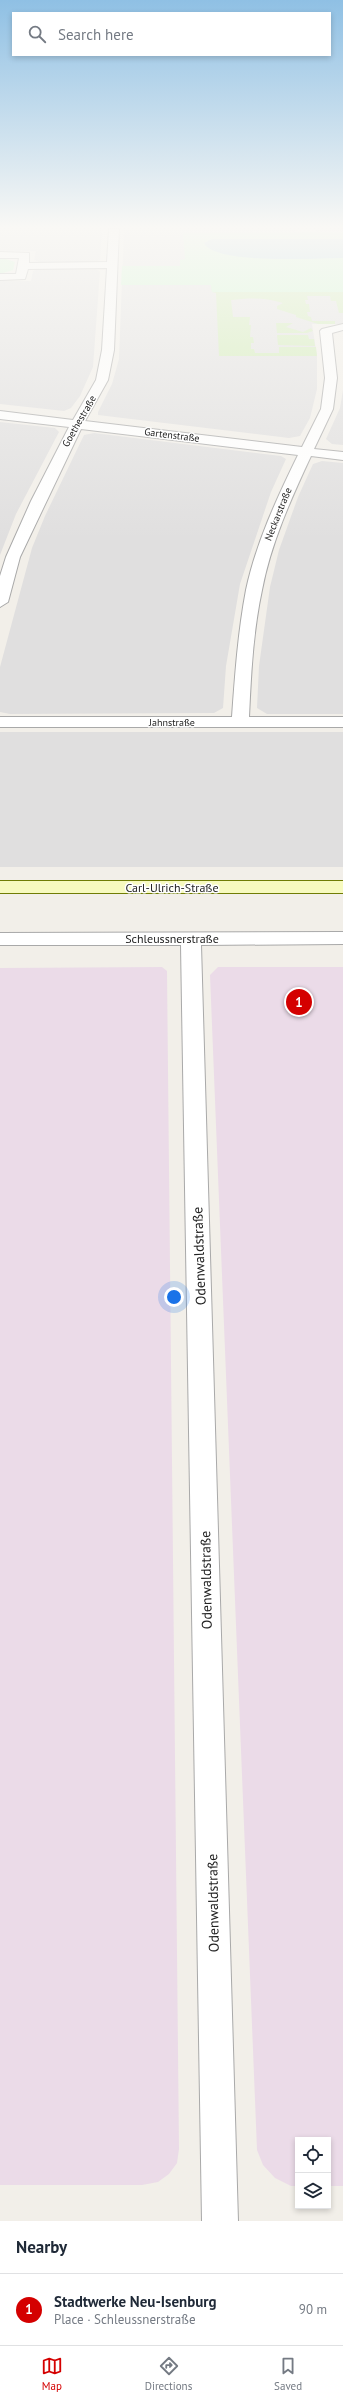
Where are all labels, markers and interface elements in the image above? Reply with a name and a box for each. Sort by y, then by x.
search box [12,12,331,56]
icon: search [26,23,48,45]
text: Search here [58,25,134,44]
street label: Goethestraße [59,393,99,449]
street label: Gartenstraße [144,425,200,445]
street label: Neckarstraße [261,485,295,543]
street label: Jahnstraße [148,716,195,729]
street label: Carl-Ulrich-Straße [125,880,219,895]
street label: Schleussnerstraße [125,931,219,946]
pin: 1 [286,987,312,1017]
street label: Odenwaldstraße [188,1206,210,1306]
your location [164,1287,184,1307]
street label: Odenwaldstraße [196,1531,216,1629]
street label: Odenwaldstraße [203,1854,223,1952]
map controls [295,2137,331,2209]
button: locate [295,2137,331,2173]
button: layers [295,2173,331,2209]
text: Nearby [16,2236,67,2258]
text: Stadtwerke Neu-Isenburg [54,2292,217,2311]
text: 1 [25,2301,33,2318]
text: 90 m [299,2301,327,2318]
text: Place · Schleussnerstraße [54,2311,196,2328]
tab: Map [41,2355,63,2393]
tab: Directions [145,2355,192,2393]
tab: Saved [274,2355,302,2393]

